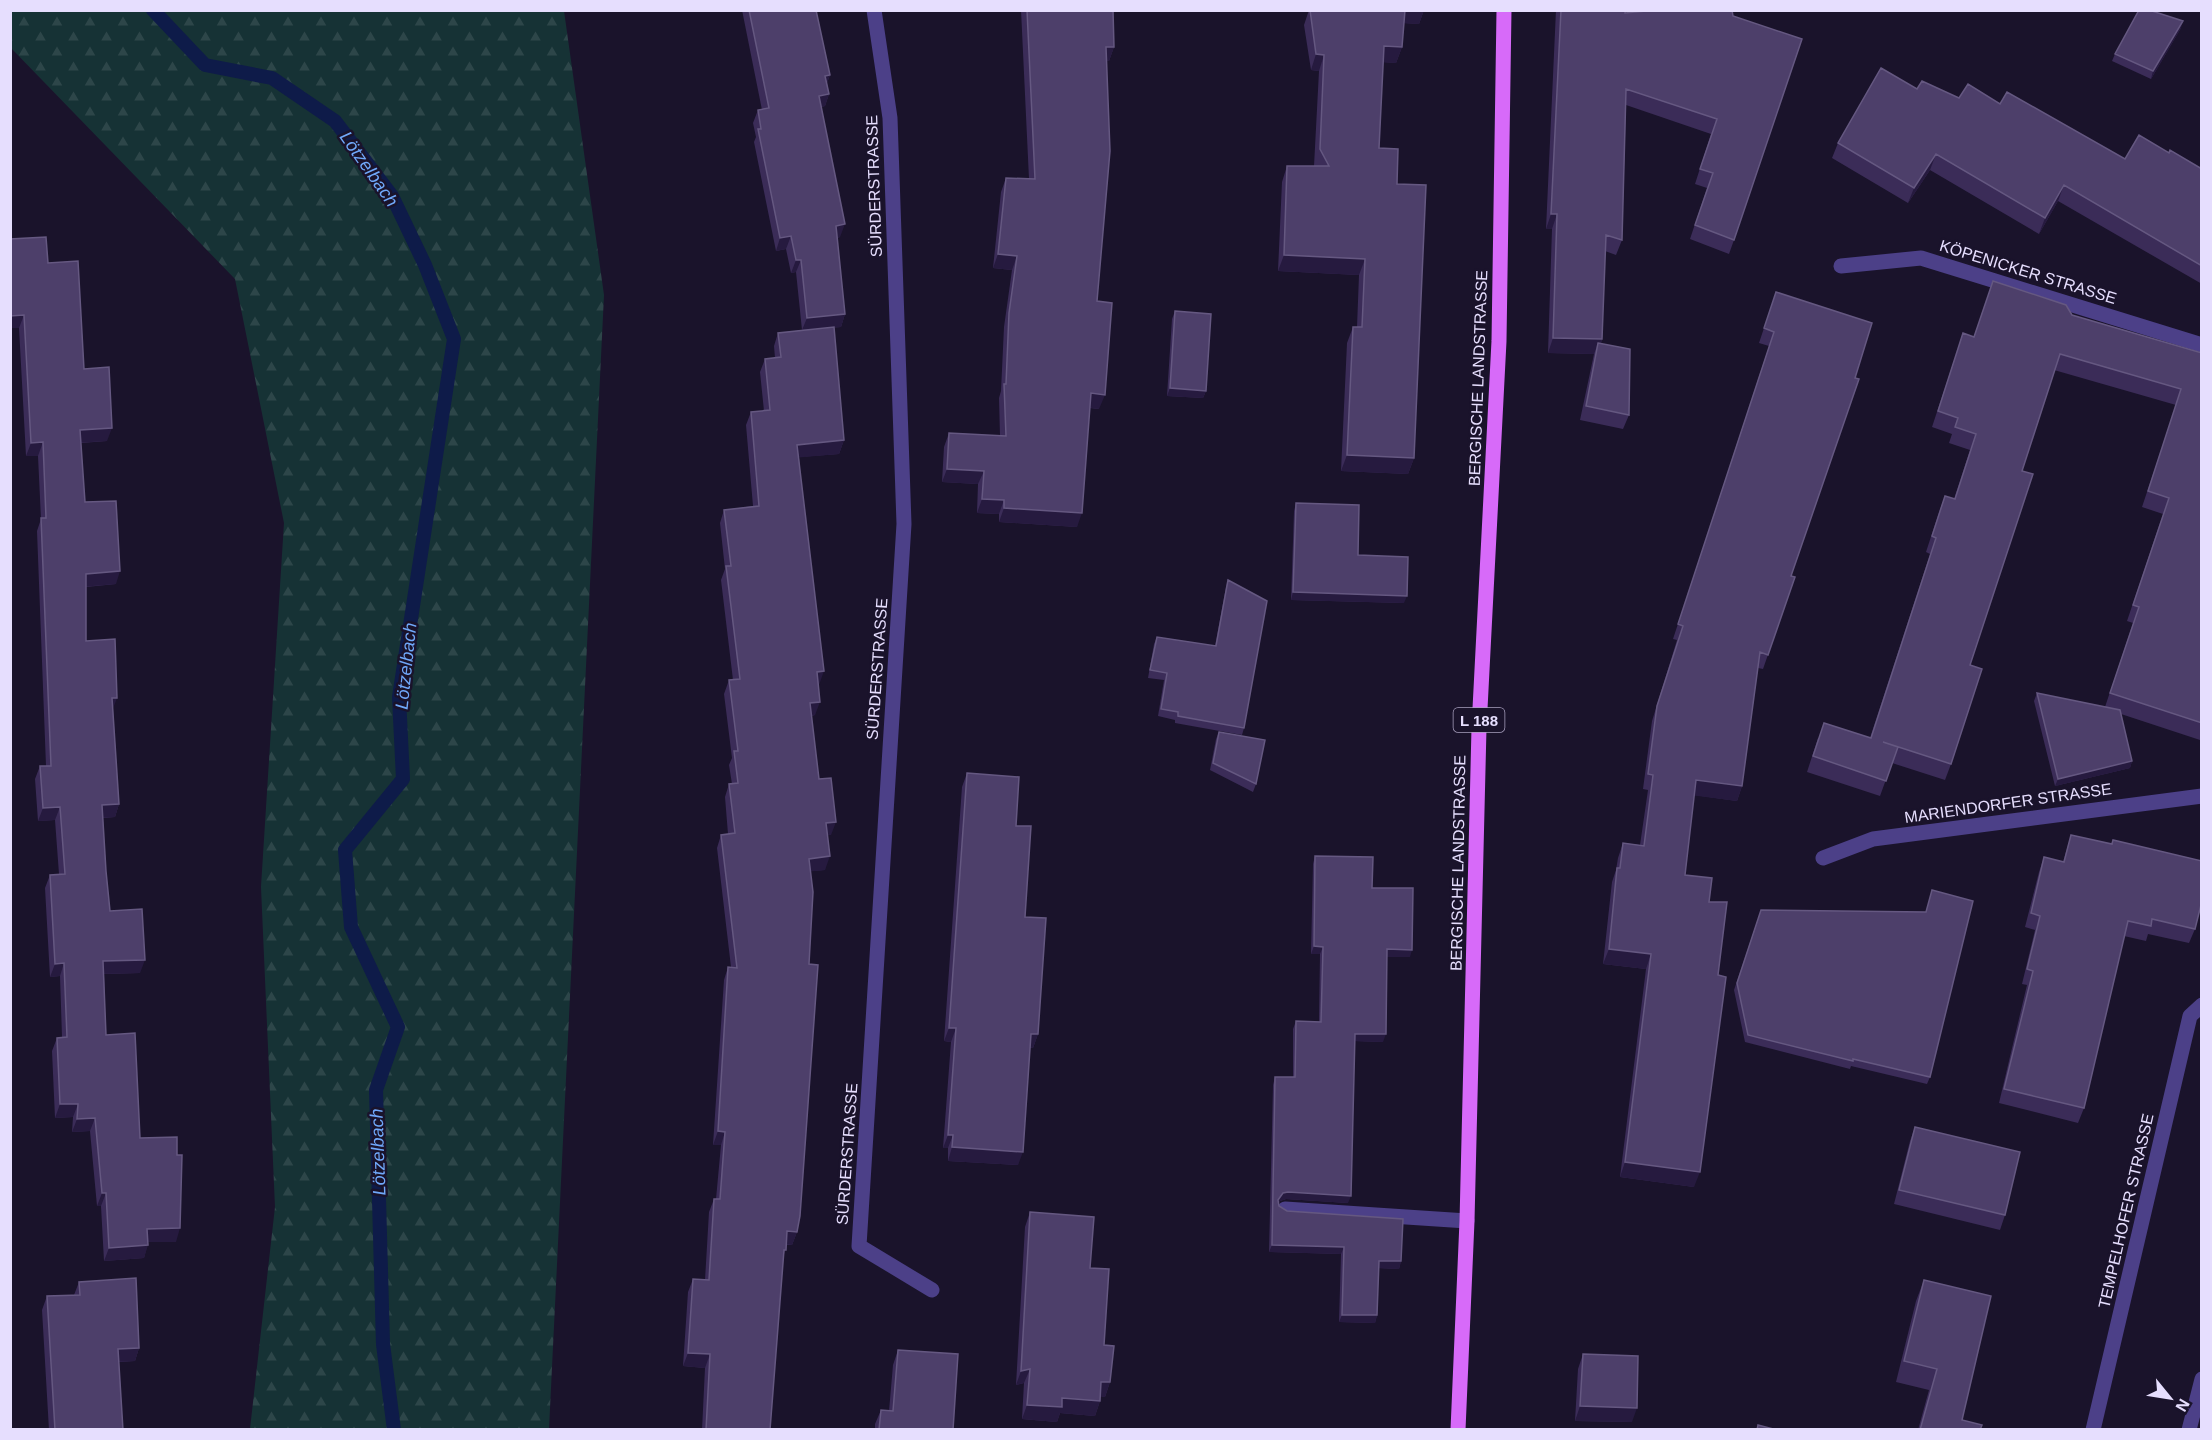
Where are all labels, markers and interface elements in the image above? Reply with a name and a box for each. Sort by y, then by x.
street label: SÜRDERSTRASSE [863,115,885,257]
water label: Lötzelbach [336,128,402,210]
street label: KÖPENICKER STRASSE [1938,237,2118,307]
street label: BERGISCHE LANDSTRASSE [1466,270,1490,486]
street label: SÜRDERSTRASSE [864,597,890,741]
water label: Lötzelbach [392,622,420,710]
road number: L 188 [1454,708,1504,732]
street label: BERGISCHE LANDSTRASSE [1448,755,1468,971]
street label: MARIENDORFER STRASSE [1903,780,2113,826]
street label: SÜRDERSTRASSE [834,1082,860,1226]
water label: Lötzelbach [366,1108,390,1196]
street label: TEMPELHOFER STRASSE [2095,1112,2157,1310]
north arrow [2140,1368,2200,1428]
text: N [2172,1396,2193,1415]

